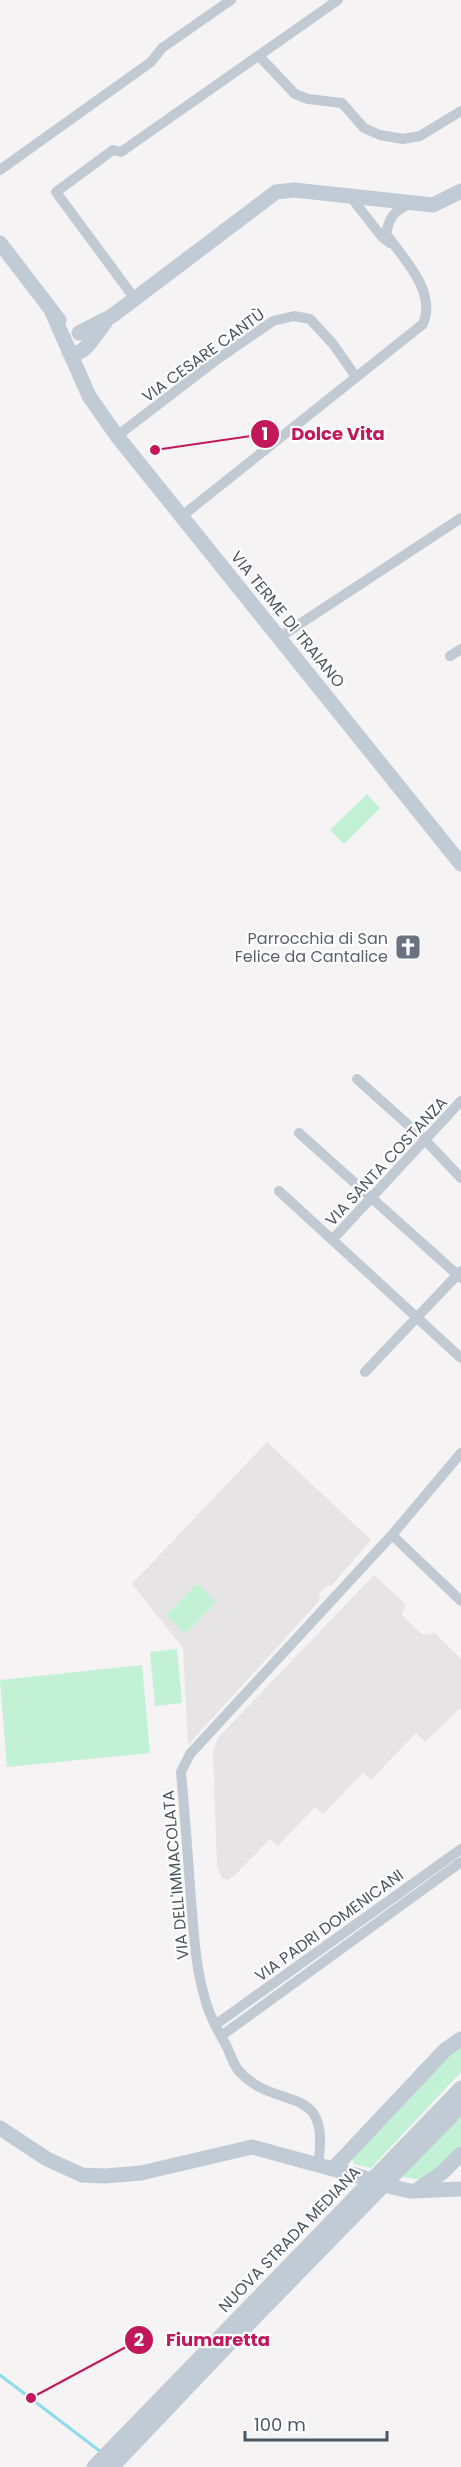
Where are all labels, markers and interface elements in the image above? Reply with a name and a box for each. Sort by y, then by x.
street label: VIA CESARE CANTÙ [137,303,269,408]
callout: Dolce Vita [250,416,397,452]
text: 1 [262,421,268,446]
text: Dolce Vita [291,421,385,446]
street label: VIA TERME DI TRAIANO [225,546,350,693]
place label: Parrocchia di San Felice da Cantalice [235,927,388,968]
church icon: Parrocchia di San Felice da Cantalice [393,932,423,962]
street label: VIA SANTA COSTANZA [320,1091,453,1231]
street label: VIA DELL'IMMACOLATA [157,1789,194,1961]
street label: VIA PADRI DOMENICANI [250,1864,408,1987]
street label: NUOVA STRADA MEDIANA [213,2161,366,2318]
callout: Fiumaretta [124,2322,282,2358]
text: 2 [134,2327,144,2352]
text: Fiumaretta [166,2327,270,2352]
scale bar [245,2404,388,2442]
text: 100 m [254,2412,306,2437]

